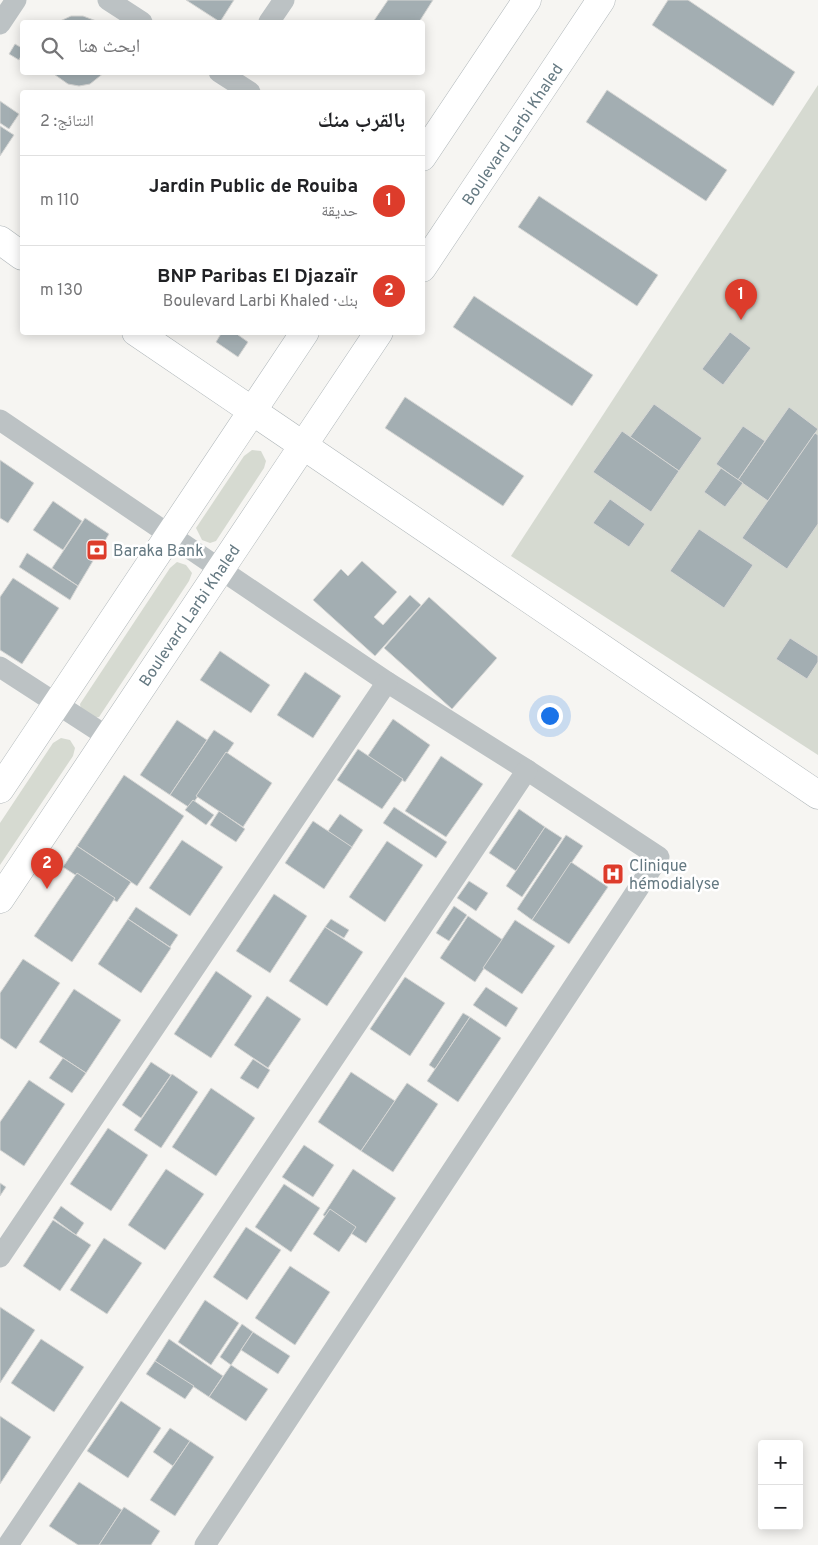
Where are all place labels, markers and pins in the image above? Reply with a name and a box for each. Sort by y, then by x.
pin: 1 [725,279,757,320]
bank icon: Baraka Bank [85,538,109,562]
place label: Baraka Bank [113,542,204,562]
pin: 2 [31,848,63,889]
place label: Clinique hémodialyse [629,857,720,895]
hospital icon: Clinique hémodialyse [601,862,625,886]

